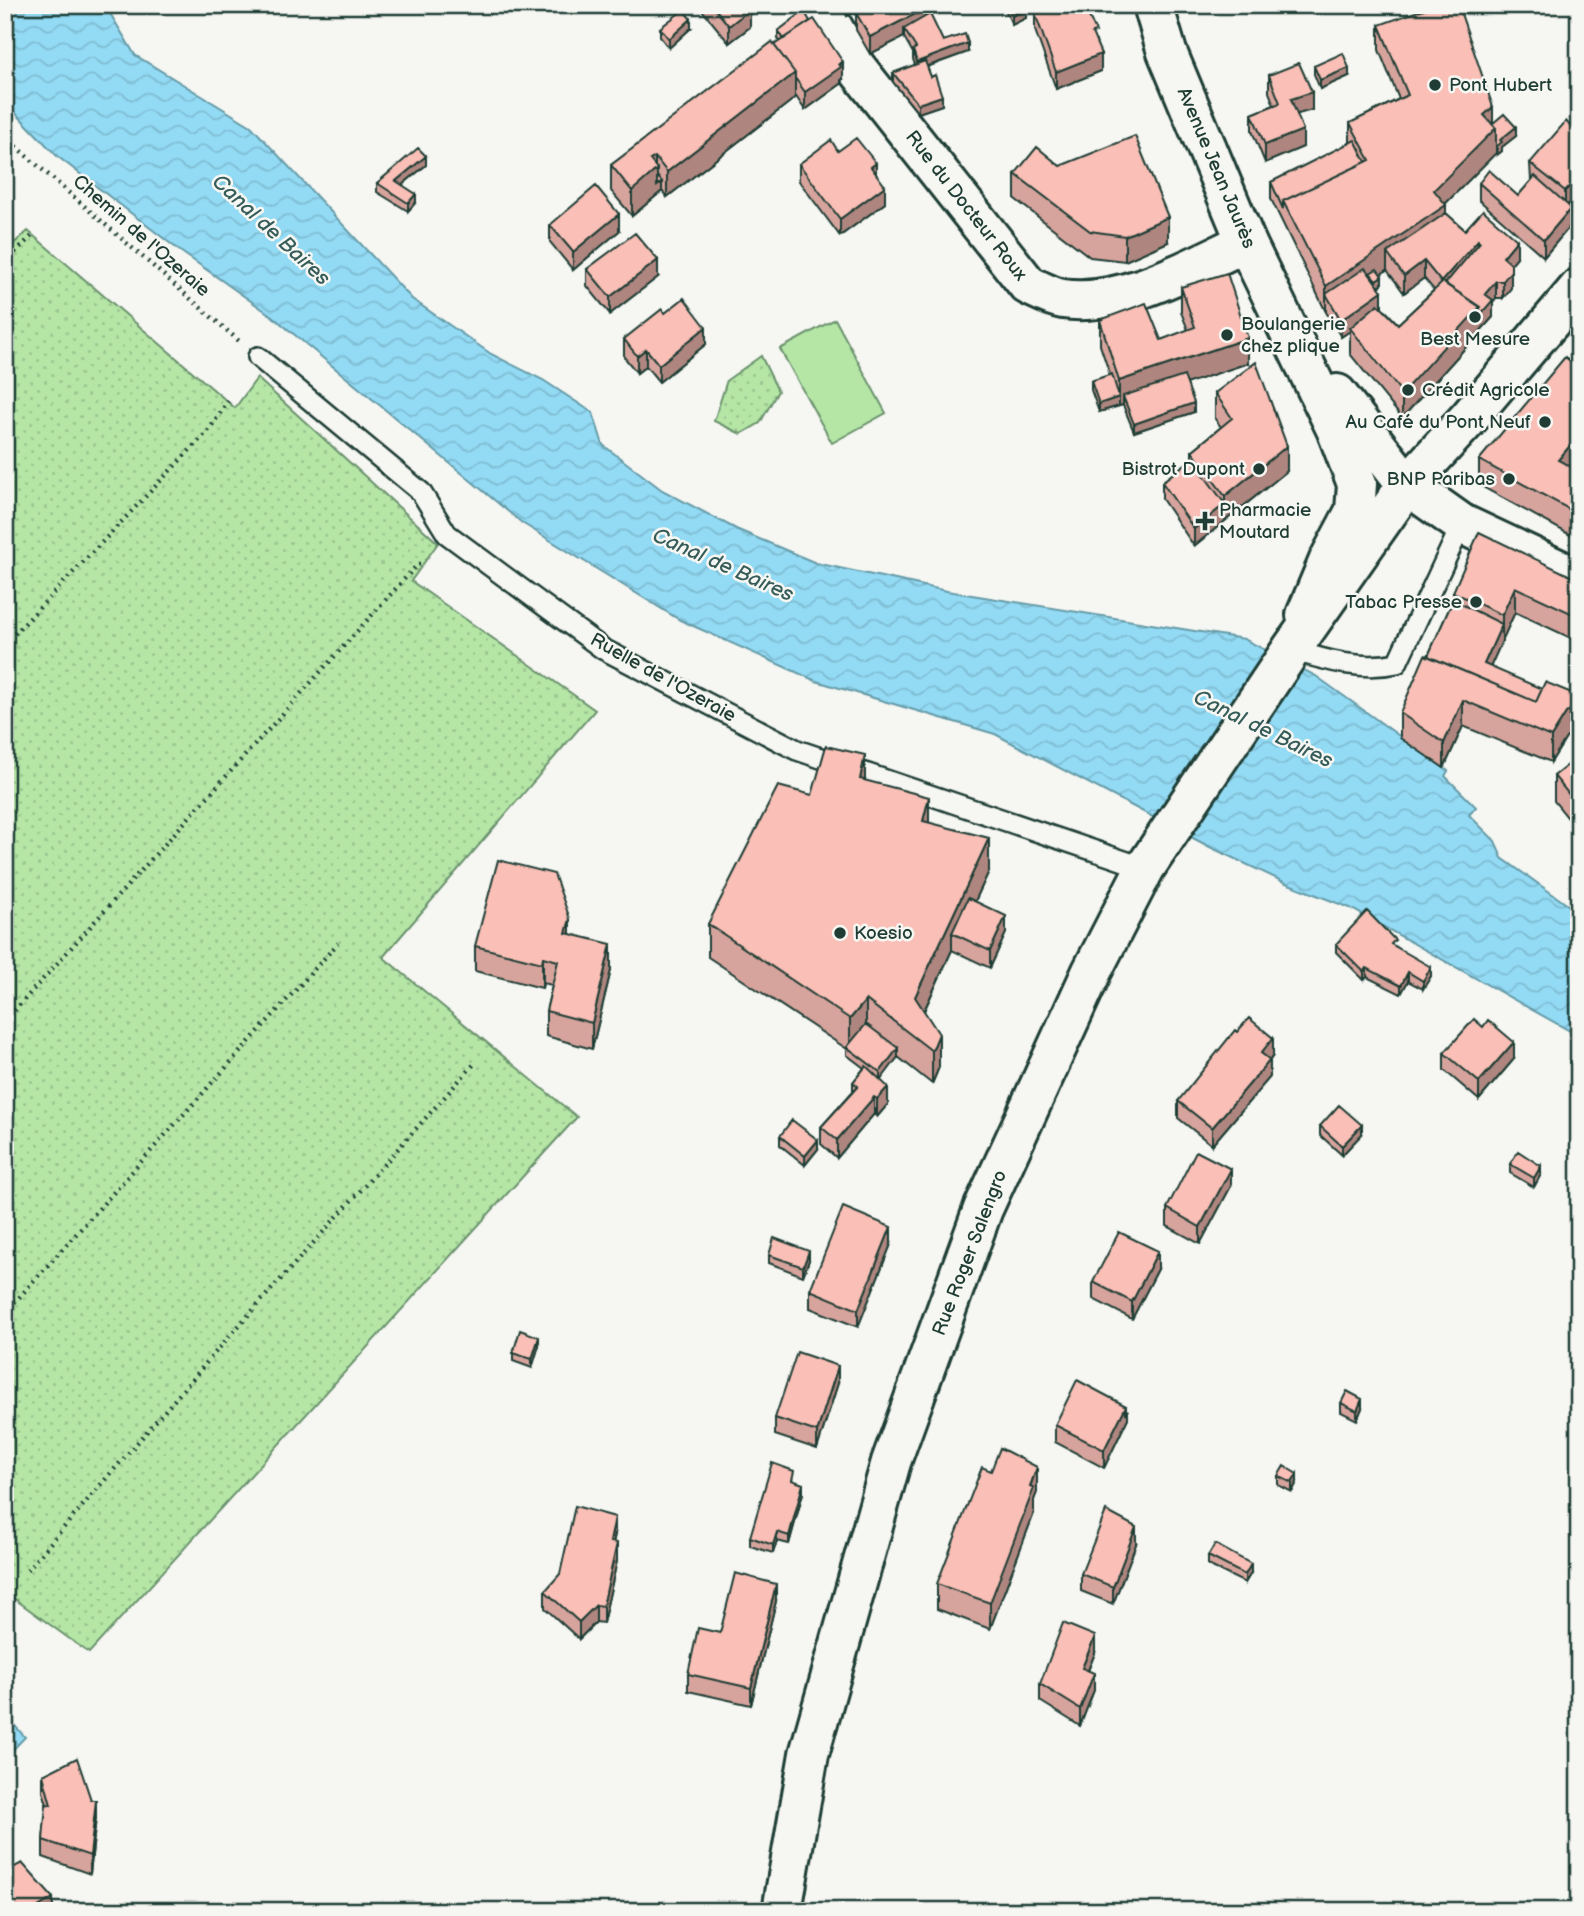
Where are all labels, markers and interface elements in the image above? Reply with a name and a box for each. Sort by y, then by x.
place label: Pont Hubert [1449,74,1552,97]
marker: Pont Hubert [1427,77,1443,93]
street label: Avenue Jean Jaurès [1172,84,1260,252]
street label: Rue du Docteur Roux [900,126,1032,286]
water label: Canal de Baires [207,169,335,291]
street label: Chemin de l'Ozeraie [68,170,214,302]
marker: Best Mesure [1467,309,1483,325]
place label: Boulangerie chez plique [1241,313,1346,358]
marker: Boulangerie chez plique [1219,327,1235,343]
place label: Best Mesure [1420,328,1530,351]
place label: Crédit Agricole [1422,379,1550,402]
marker: Crédit Agricole [1400,382,1416,398]
place label: Au Café du Pont Neuf [1346,411,1531,434]
marker: Au Café du Pont Neuf [1537,414,1553,430]
place label: Bistrot Dupont [1121,458,1245,481]
marker: Bistrot Dupont [1251,461,1267,477]
place label: BNP Paribas [1387,468,1495,491]
marker: BNP Paribas [1501,471,1517,487]
place label: Pharmacie Moutard [1219,499,1311,544]
marker: Pharmacie Moutard [1197,513,1213,529]
water label: Canal de Baires [649,523,798,607]
place label: Tabac Presse [1345,591,1462,614]
marker: Tabac Presse [1468,594,1484,610]
street label: Ruelle de l'Ozeraie [586,628,740,728]
water label: Canal de Baires [1189,685,1337,774]
place label: Koesio [854,922,913,945]
marker: Koesio [832,925,848,941]
street label: Rue Roger Salengro [928,1167,1012,1339]

